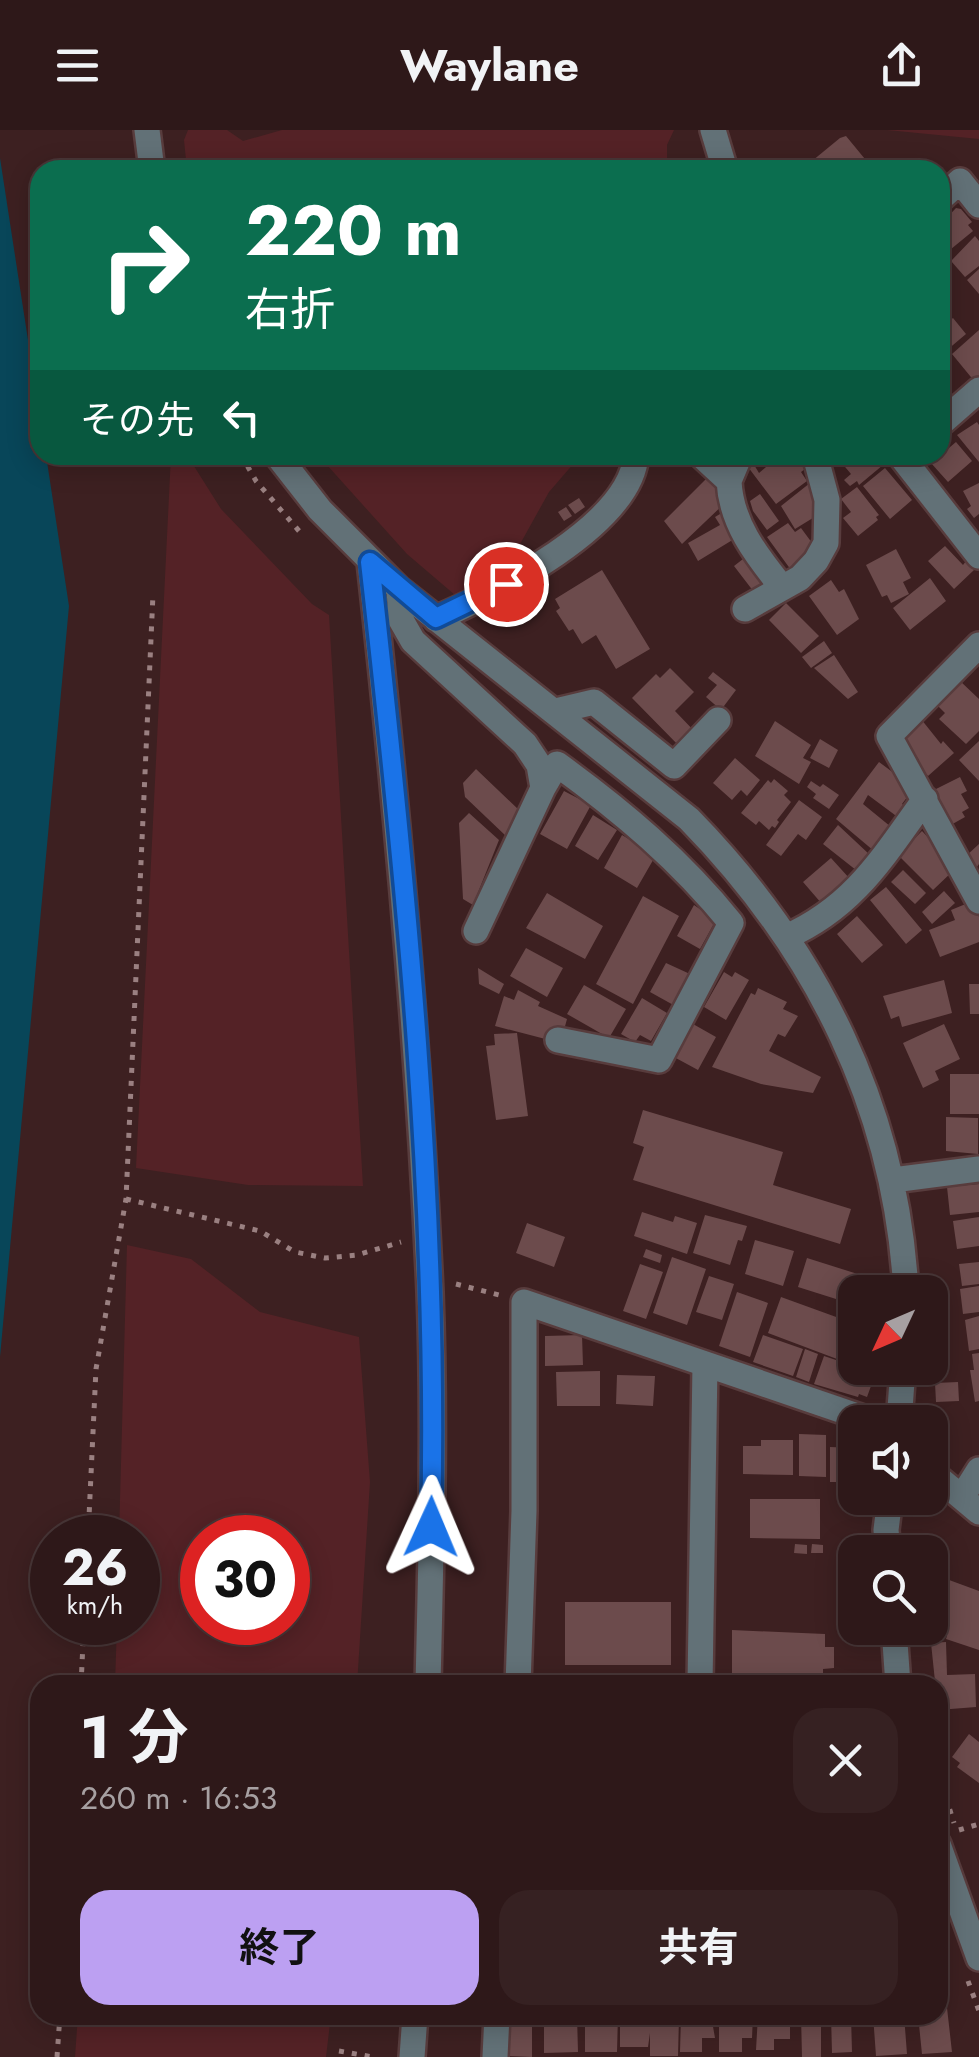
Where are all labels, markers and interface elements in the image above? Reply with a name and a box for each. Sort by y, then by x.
text: Waylane [400,33,579,98]
icon: menu [50,38,105,93]
icon: share [874,38,929,93]
text: 220 m [245,180,462,281]
icon: right [80,200,210,330]
text: 右折 [245,277,335,342]
icon: left [214,390,269,445]
text: その先 [80,392,194,447]
pin [464,542,549,627]
icon: arrive [479,557,534,612]
north arrow [838,1275,948,1385]
map controls [838,1275,948,1645]
button: sound [838,1405,948,1515]
position arrow [379,1475,483,1579]
speed limit sign: 30 [180,1515,310,1645]
text: 26 [62,1531,128,1604]
button: search [838,1535,948,1645]
text: km/h [67,1587,123,1623]
text: 1 分 [80,1694,189,1781]
button: close [793,1708,898,1813]
text: 260 m · 16:53 [80,1775,277,1821]
button: 終了 [80,1890,479,2005]
button: 共有 [499,1890,898,2005]

